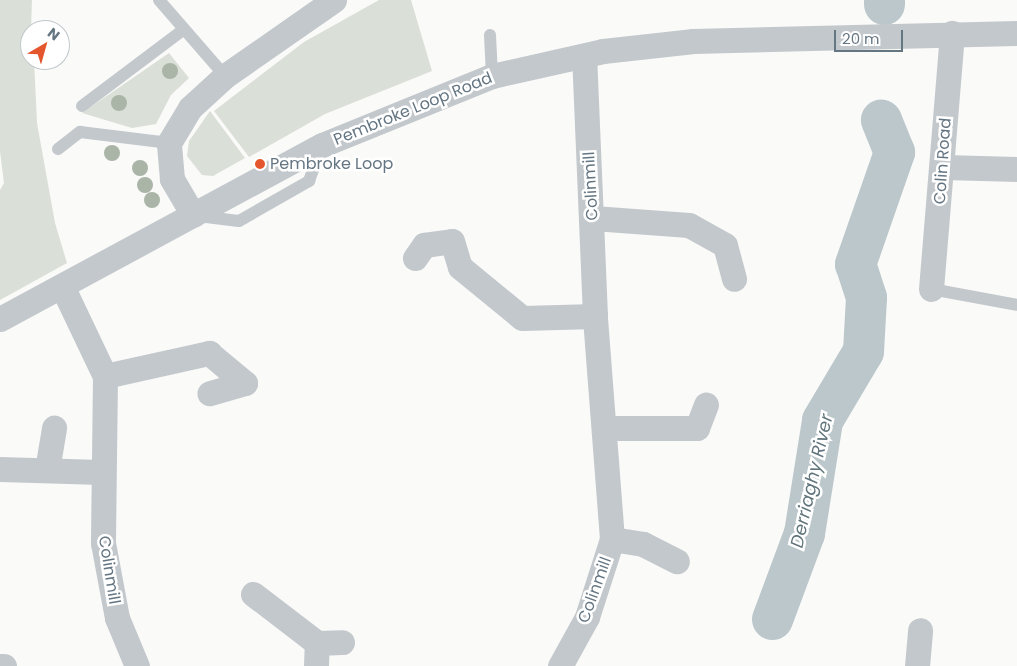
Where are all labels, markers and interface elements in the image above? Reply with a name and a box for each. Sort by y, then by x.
north arrow [20,20,70,70]
scale bar [837,20,906,52]
text: N [43,23,64,45]
text: 20 m [842,28,880,49]
street label: Pembroke Loop Road [331,68,495,150]
street label: Colin Road [930,117,956,205]
street label: Colinmill [580,151,602,221]
place label: Pembroke Loop [270,154,393,174]
marker: Pembroke Loop [254,158,266,170]
water label: Derriaghy River [786,412,838,550]
street label: Colinmill [94,534,124,606]
street label: Colinmill [574,554,616,626]

